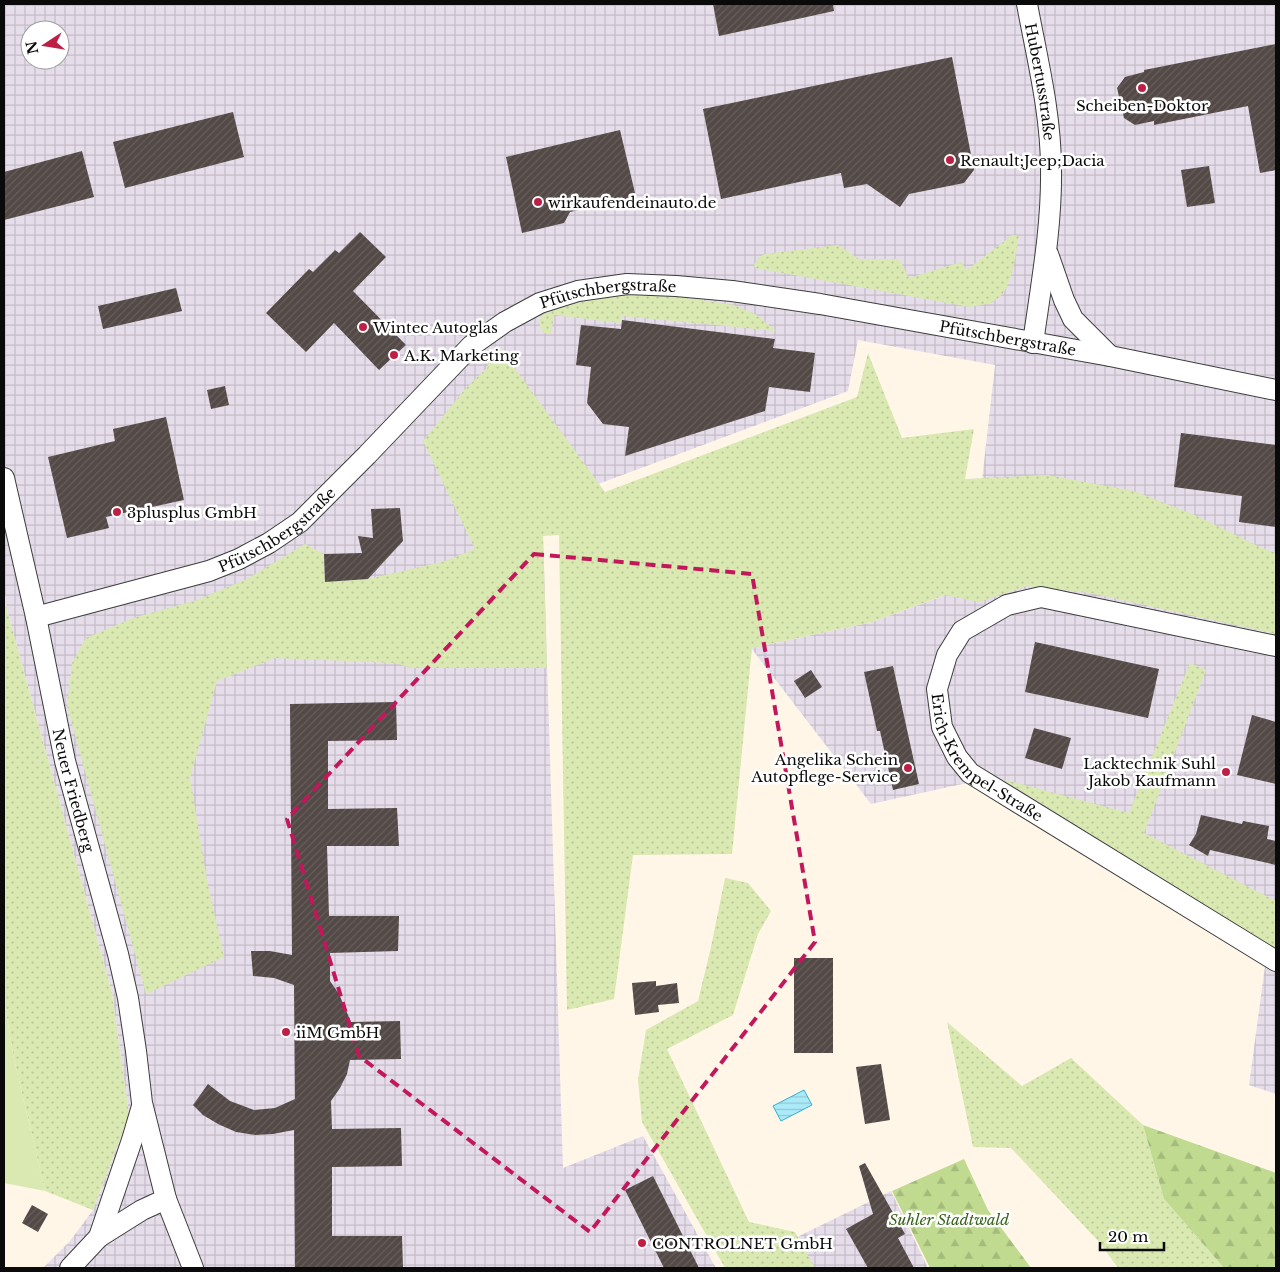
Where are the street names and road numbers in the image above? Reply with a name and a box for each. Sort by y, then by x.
street label: Hubertusstraße [1021,21,1059,141]
street label: Pfütschbergstraße [537,274,677,312]
street label: Pfütschbergstraße [938,316,1078,359]
street label: Pfütschbergstraße [215,483,339,576]
street label: Erich-Krempel-Straße [928,692,1046,825]
street label: Neuer Friedberg [49,727,99,855]

